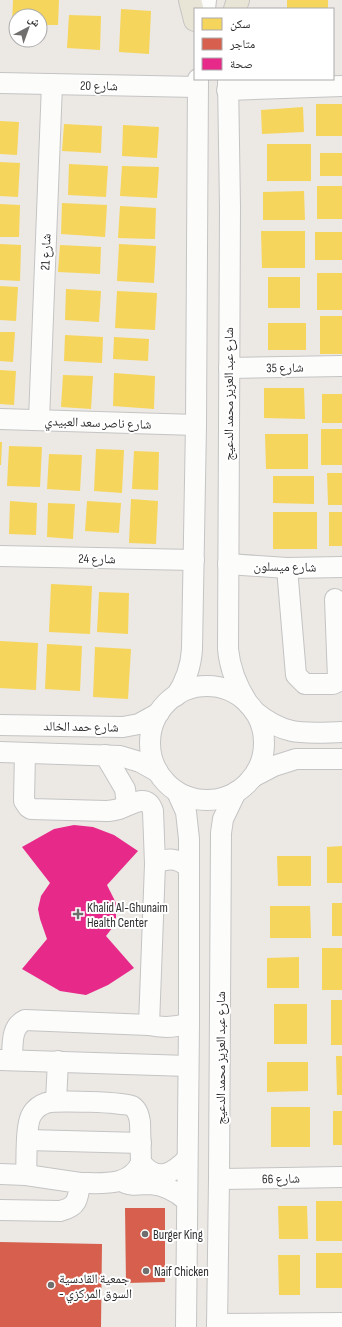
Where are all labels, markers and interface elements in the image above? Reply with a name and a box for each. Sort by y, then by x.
north arrow [8,8,48,48]
legend [194,8,334,80]
text: ش [25,12,43,31]
text: سكن [230,17,251,32]
text: متاجر [229,37,255,52]
text: صحة [230,57,253,72]
street label: شارع 20 [80,78,118,95]
street label: شارع 21 [37,233,56,271]
street label: شارع عبد العزيز محمد الدعيج [221,327,238,461]
street label: شارع 35 [266,360,304,377]
street label: شارع ناصر سعد العبيدي [44,413,152,435]
street label: شارع 24 [78,551,116,568]
street label: شارع ميسلون [253,558,317,577]
street label: شارع حمد الخالد [43,718,119,737]
place label: Khalid Al-Ghunaim Health Center [87,900,168,931]
marker: Khalid Al-Ghunaim Health Center [72,908,84,920]
street label: شارع عبد العزيز محمد الدعيج [213,991,230,1125]
street label: شارع 66 [262,1171,300,1188]
place label: Burger King [153,1227,203,1243]
marker: Burger King [140,1229,150,1239]
place label: Naif Chicken [154,1264,209,1280]
marker: Naif Chicken [141,1266,151,1276]
place label: جمعية القادسية - السوق المركزي [59,1271,132,1304]
marker: جمعية القادسية - السوق المركزي [46,1280,56,1290]

